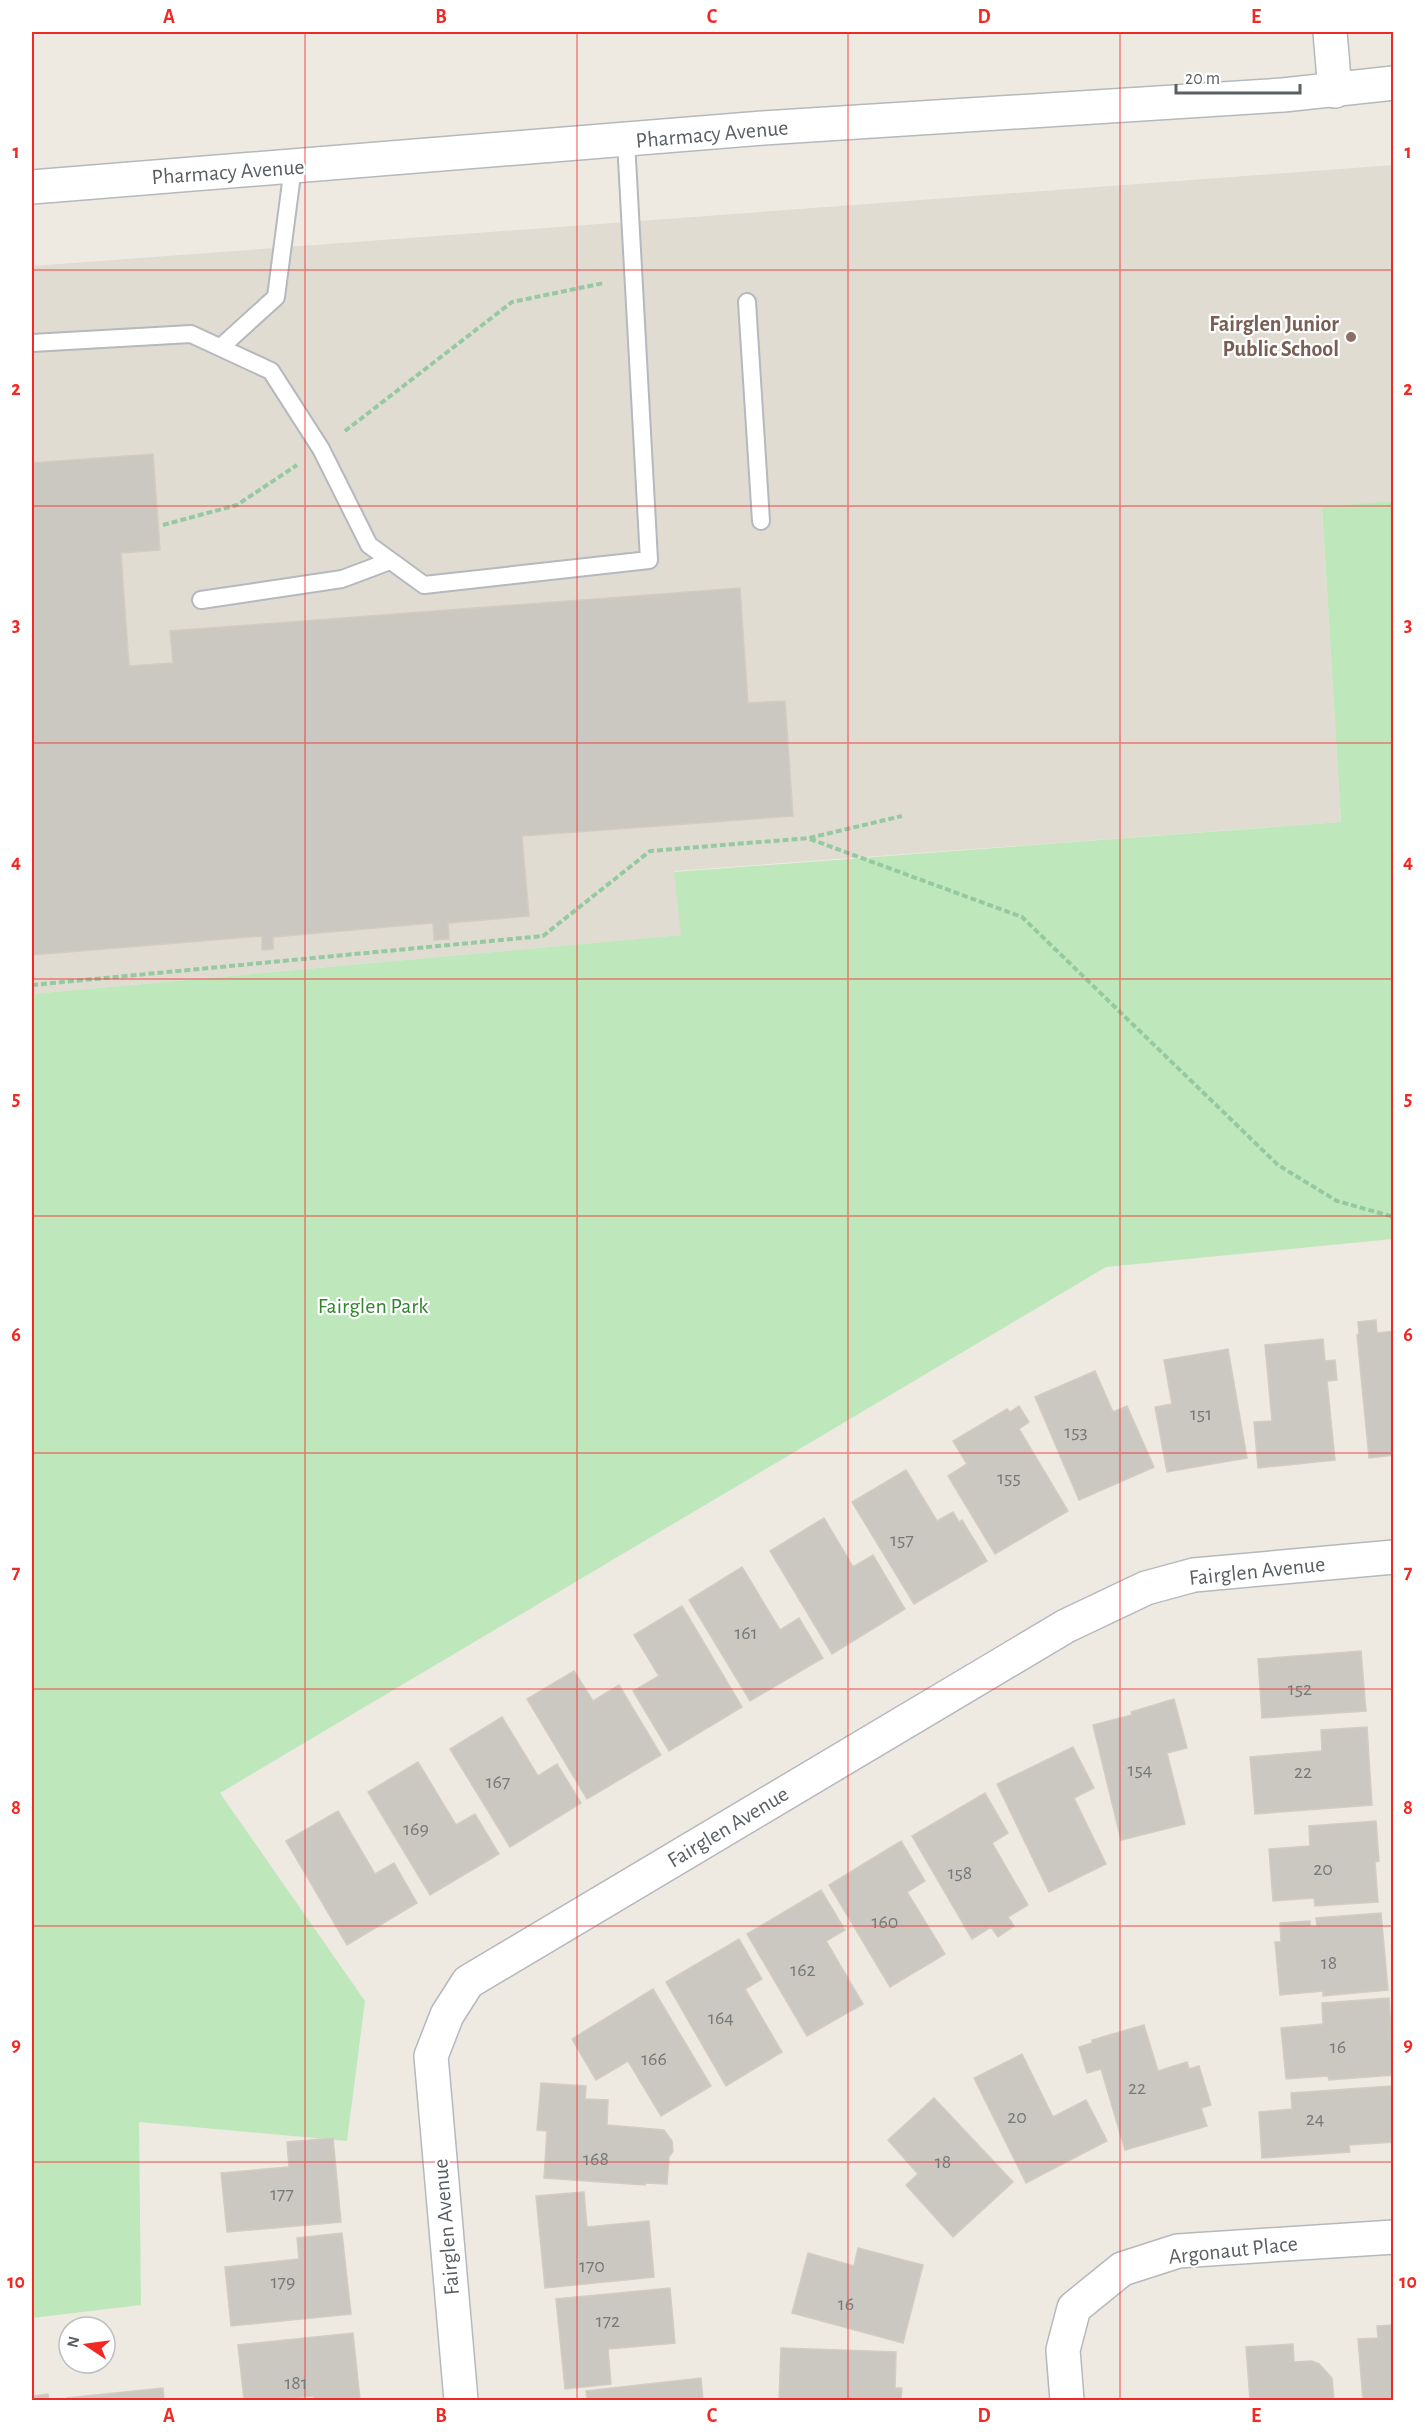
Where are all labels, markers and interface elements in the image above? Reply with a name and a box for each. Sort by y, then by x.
text: A [163,7,175,27]
text: B [435,7,447,27]
text: C [707,7,718,27]
text: D [977,7,991,27]
text: E [1251,7,1261,27]
scale bar [1176,57,1300,95]
text: 20 m [1185,70,1220,88]
street label: Pharmacy Avenue [635,116,789,152]
text: 1 [12,142,20,162]
text: 1 [1404,142,1412,162]
street label: Pharmacy Avenue [151,156,305,188]
place label: Fairglen Junior Public School [1209,313,1339,360]
marker: Fairglen Junior Public School [1344,330,1358,344]
text: 2 [11,379,21,399]
text: 2 [1403,379,1413,399]
text: 3 [12,615,20,635]
text: 3 [1404,615,1412,635]
text: 4 [11,852,21,872]
text: 4 [1403,852,1413,872]
text: 5 [12,1089,20,1109]
text: 5 [1404,1089,1412,1109]
park label: Fairglen Park [318,1295,428,1317]
text: 6 [11,1325,21,1345]
text: 6 [1403,1325,1413,1345]
house number: 151 [1190,1404,1212,1424]
house number: 153 [1064,1422,1088,1442]
house number: 155 [997,1468,1021,1488]
house number: 157 [890,1530,914,1550]
street label: Fairglen Avenue [1188,1553,1326,1589]
text: 7 [12,1562,21,1582]
text: 7 [1404,1562,1413,1582]
house number: 161 [734,1623,758,1643]
house number: 152 [1288,1679,1312,1699]
house number: 154 [1128,1760,1152,1780]
house number: 22 [1294,1762,1312,1782]
house number: 167 [486,1772,510,1792]
street label: Fairglen Avenue [664,1782,792,1872]
text: 8 [11,1798,21,1818]
text: 8 [1403,1798,1413,1818]
house number: 169 [403,1819,429,1839]
house number: 20 [1313,1859,1333,1879]
house number: 158 [948,1863,972,1883]
house number: 160 [872,1912,898,1932]
house number: 18 [1321,1953,1337,1973]
house number: 162 [790,1960,816,1980]
house number: 164 [708,2008,734,2028]
text: 9 [11,2035,21,2055]
text: 9 [1403,2035,1413,2055]
house number: 16 [1330,2037,1346,2057]
house number: 166 [641,2049,667,2069]
house number: 22 [1128,2078,1146,2098]
house number: 20 [1007,2107,1027,2127]
house number: 24 [1306,2109,1324,2129]
house number: 168 [583,2149,609,2169]
house number: 18 [935,2152,951,2172]
street label: Fairglen Avenue [429,2158,463,2296]
house number: 177 [270,2184,294,2204]
street label: Argonaut Place [1167,2232,1299,2268]
house number: 170 [579,2256,605,2276]
text: 10 [7,2272,25,2292]
house number: 179 [271,2272,295,2292]
text: 10 [1399,2272,1417,2292]
house number: 16 [838,2294,854,2314]
house number: 172 [596,2311,620,2331]
north arrow [57,2315,117,2375]
text: N [64,2335,82,2349]
house number: 181 [284,2373,308,2393]
text: A [163,2406,175,2426]
text: B [435,2406,447,2426]
text: C [707,2406,718,2426]
text: D [977,2406,991,2426]
text: E [1251,2406,1261,2426]

